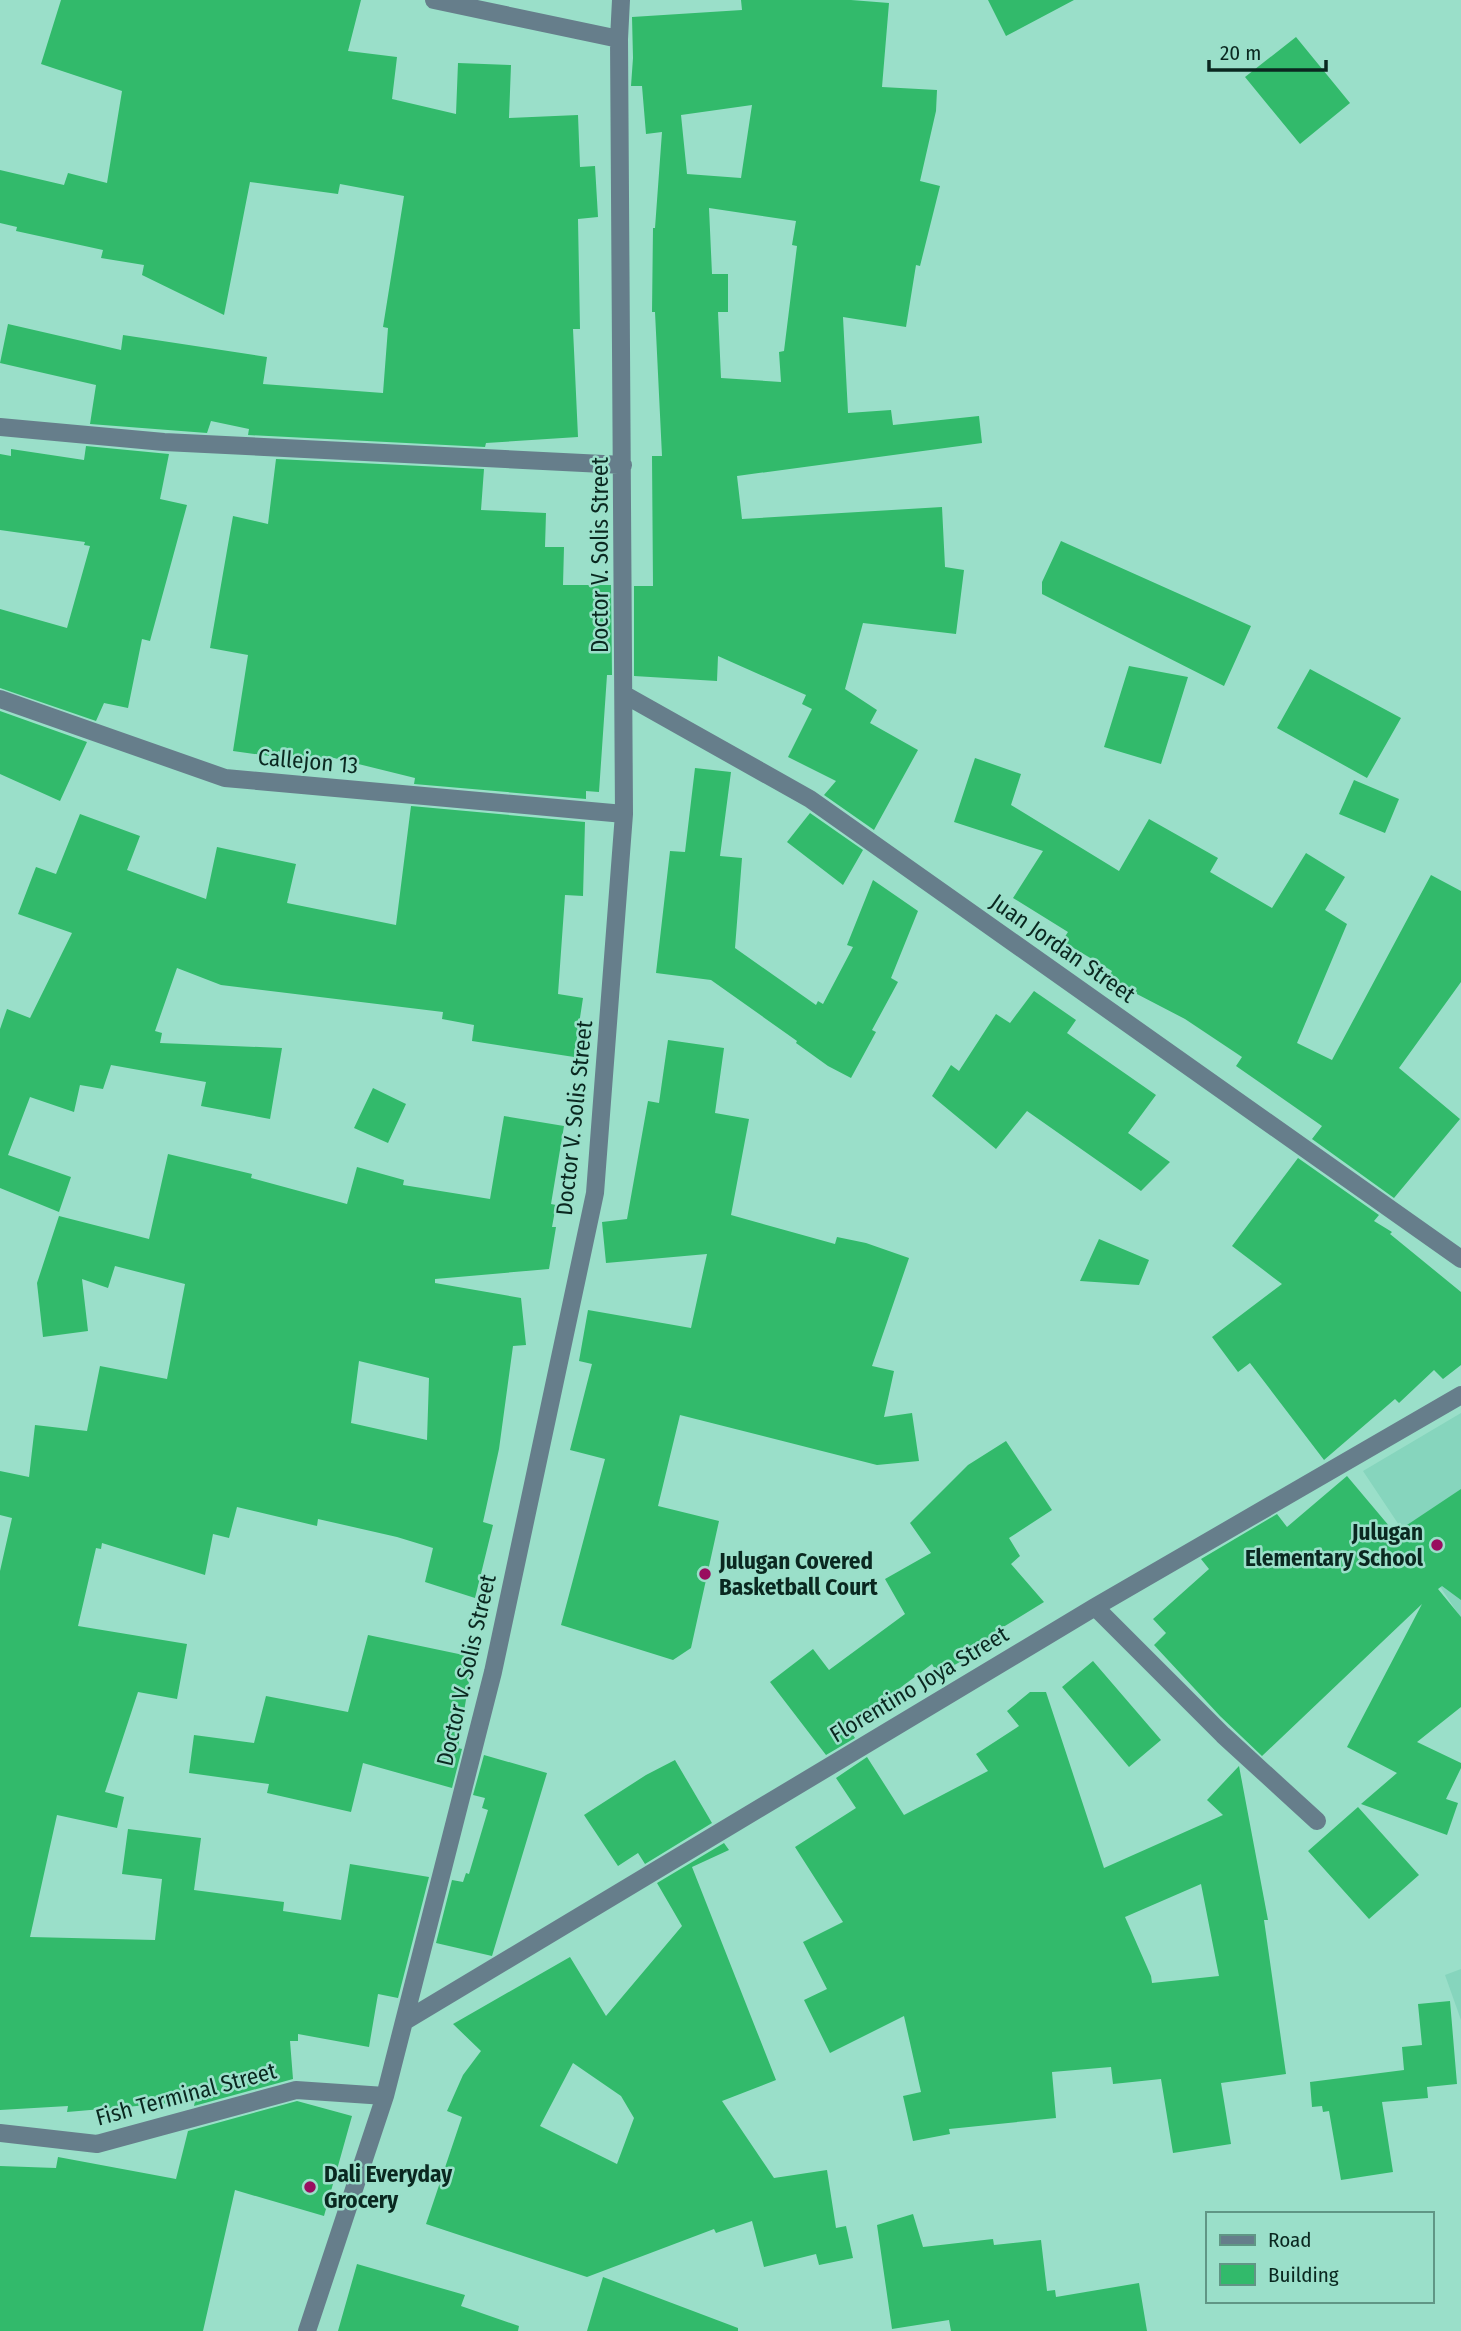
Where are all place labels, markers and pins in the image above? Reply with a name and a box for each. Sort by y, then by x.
place label: Julugan Elementary School [1245,1518,1424,1572]
marker: Julugan Elementary School [1429,1537,1445,1553]
place label: Julugan Covered Basketball Court [718,1547,878,1601]
marker: Julugan Covered Basketball Court [697,1566,713,1582]
place label: Dali Everyday Grocery [324,2160,453,2214]
marker: Dali Everyday Grocery [302,2179,318,2195]

